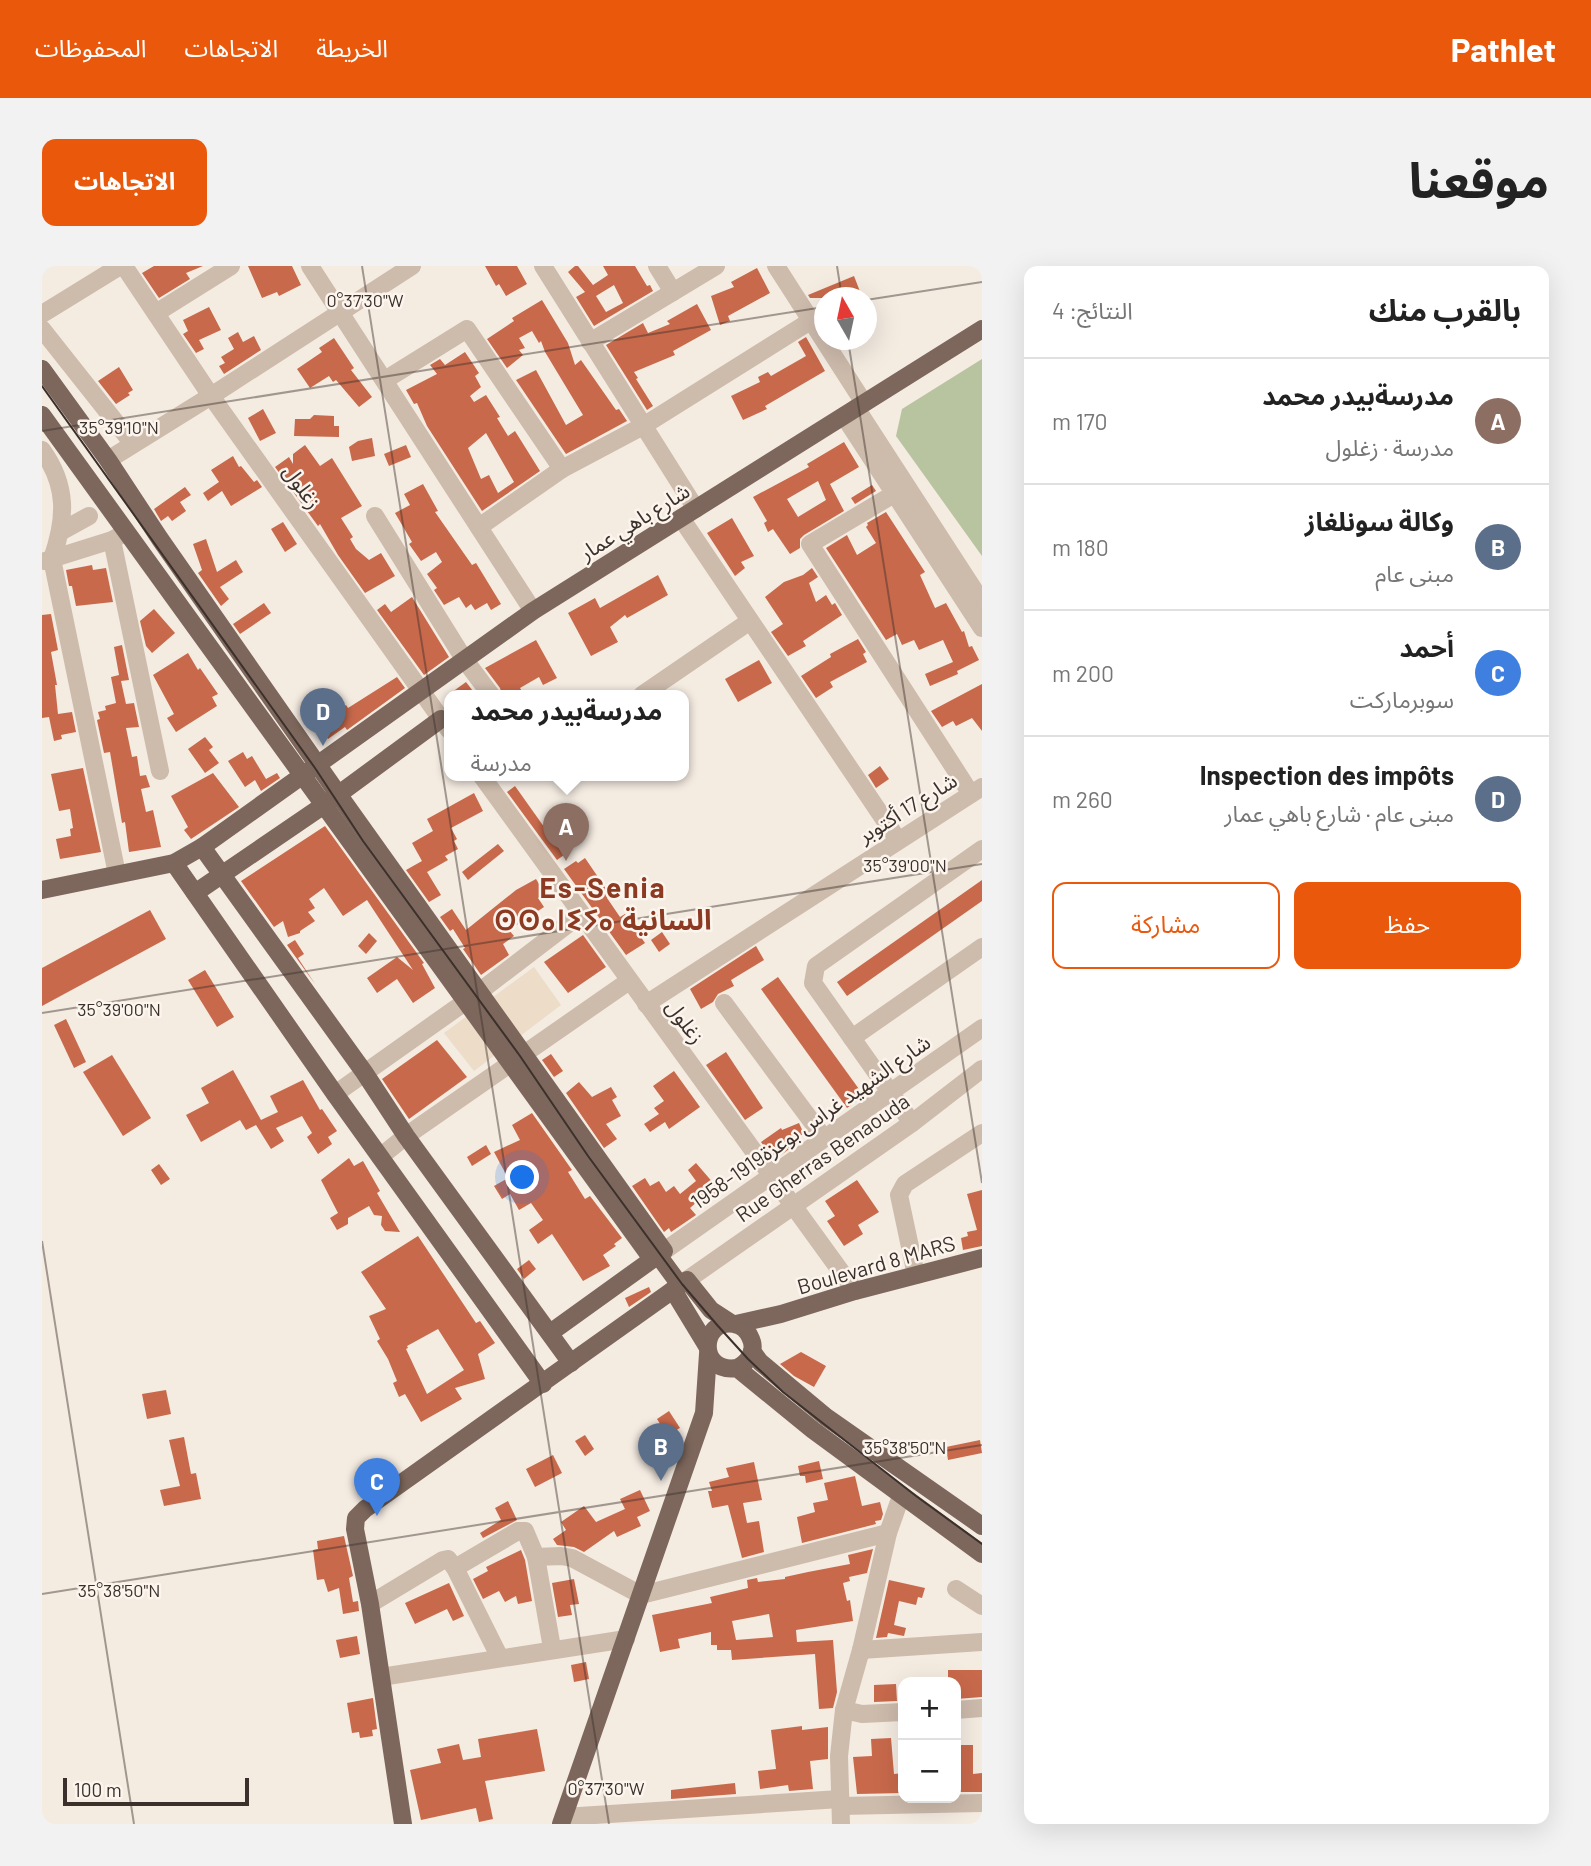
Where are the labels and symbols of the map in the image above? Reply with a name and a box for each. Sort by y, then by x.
north arrow [814,287,877,350]
text: 0°37'30"W [326,289,404,311]
text: 35°39'10"N [79,416,159,438]
street label: زغلول [278,459,327,514]
street label: شارع باهي عمار [573,477,696,569]
pin: D [300,688,346,746]
street label: شارع 17 أكتوبر [852,767,963,851]
pin: A [543,803,589,861]
text: 35°39'00"N [863,854,947,876]
district label: Es-Senia ⵙⵙⴰⵏⵉⵢⴰ السانية [494,870,712,936]
street label: زغلول [661,994,710,1049]
text: 35°39'00"N [77,998,161,1020]
street label: شارع الشهيد غراس بوعزة1919-1958 [685,1029,937,1217]
street label: Rue Gherras Benaouda [730,1088,914,1226]
your location [505,1160,539,1194]
street label: Boulevard 8 MARS [794,1229,958,1299]
pin: B [638,1423,684,1481]
text: 35°38'50"N [864,1436,946,1458]
pin: C [354,1458,400,1516]
text: 35°38'50"N [78,1579,160,1601]
scale bar [63,1775,248,1807]
text: 0°37'30"W [567,1777,645,1799]

